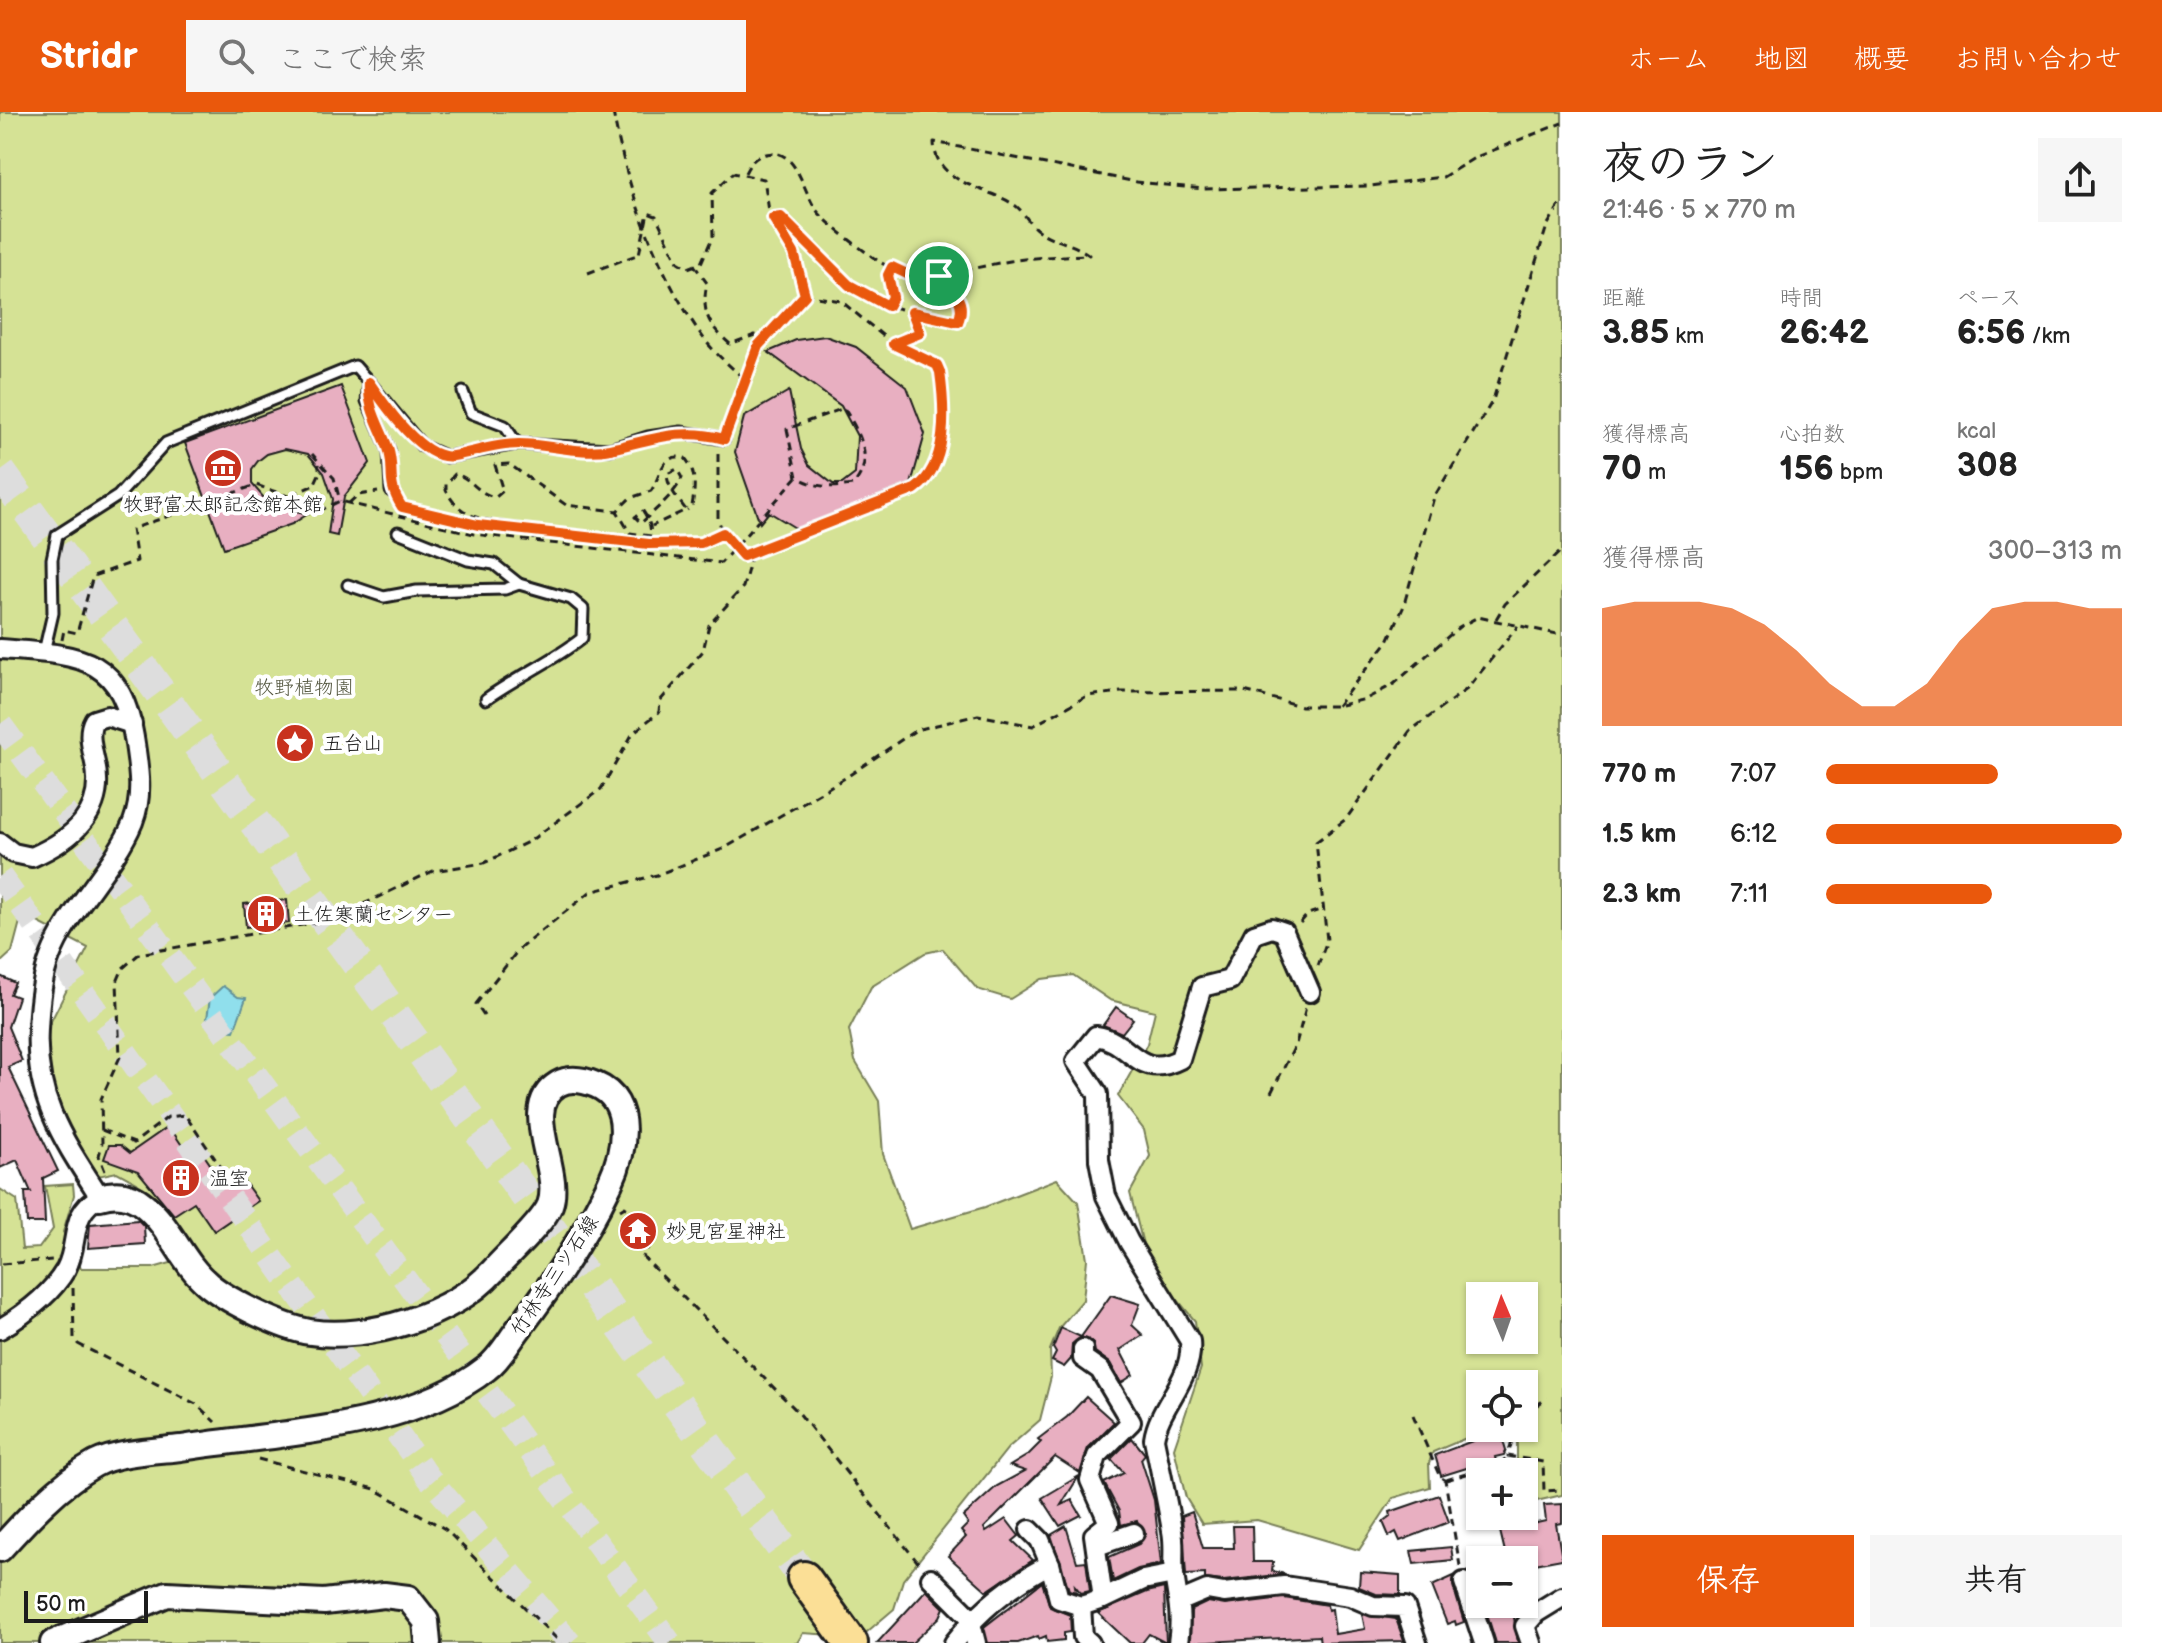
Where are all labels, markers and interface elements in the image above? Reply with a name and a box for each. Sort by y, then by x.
search box [186,20,746,92]
text: Stridr [40,34,138,79]
icon: search [214,34,258,78]
text: ここで検索 [278,42,428,78]
text: ホーム [1627,43,1710,76]
text: 地図 [1754,43,1810,76]
text: 概要 [1854,43,1910,76]
text: お問い合わせ [1954,43,2122,76]
text: 夜のラン [1602,138,1778,191]
button: share [2038,138,2122,222]
text: 21:46 · 5 × 770 m [1602,195,1796,226]
pin [905,242,973,310]
icon: arrive [917,254,961,298]
text: 距離 [1602,285,1646,312]
text: 時間 [1779,285,1823,312]
text: ペース [1957,285,2021,312]
text: 3.85 [1602,312,1669,353]
text: 26:42 [1779,312,1869,353]
text: 6:56 [1957,312,2026,353]
text: km [1669,323,1704,350]
text: /km [2026,323,2071,350]
text: kcal [1957,418,1996,445]
text: 獲得標高 [1602,421,1690,448]
text: 心拍数 [1779,421,1845,448]
text: 308 [1957,445,2018,486]
museum icon: 牧野富太郎記念館本館 [202,447,244,489]
text: 70 [1602,448,1642,489]
text: 156 [1779,448,1834,489]
text: m [1642,459,1666,486]
text: bpm [1834,459,1883,486]
place label: 牧野富太郎記念館本館 [123,493,323,517]
text: 300–313 m [1988,536,2122,567]
text: 獲得標高 [1602,543,1706,574]
park label: 牧野植物園 [254,676,354,700]
place icon: 五台山 [274,722,316,764]
place label: 五台山 [323,732,383,756]
text: 770 m [1602,759,1676,790]
text: 7:07 [1730,759,1776,790]
text: 1.5 km [1602,819,1677,850]
text: 6:12 [1730,819,1777,850]
text: 2.3 km [1602,879,1681,910]
text: 7:11 [1730,879,1768,910]
building icon: 土佐寒蘭センター [245,893,287,935]
place label: 土佐寒蘭センター [294,903,453,927]
building icon: 温室 [160,1157,202,1199]
place label: 温室 [209,1167,249,1191]
temple icon: 妙見宮星神社 [617,1210,659,1252]
street label: 竹林寺三ツ石線 [506,1211,604,1340]
place label: 妙見宮星神社 [666,1220,786,1244]
north arrow [1466,1282,1538,1354]
map controls [1466,1282,1538,1618]
button: locate [1466,1370,1538,1442]
button: + [1466,1458,1538,1530]
button: 保存 [1602,1535,1854,1627]
button: 共有 [1870,1535,2122,1627]
button: − [1466,1546,1538,1618]
scale bar [24,1587,148,1623]
text: 50 m [36,1591,86,1618]

